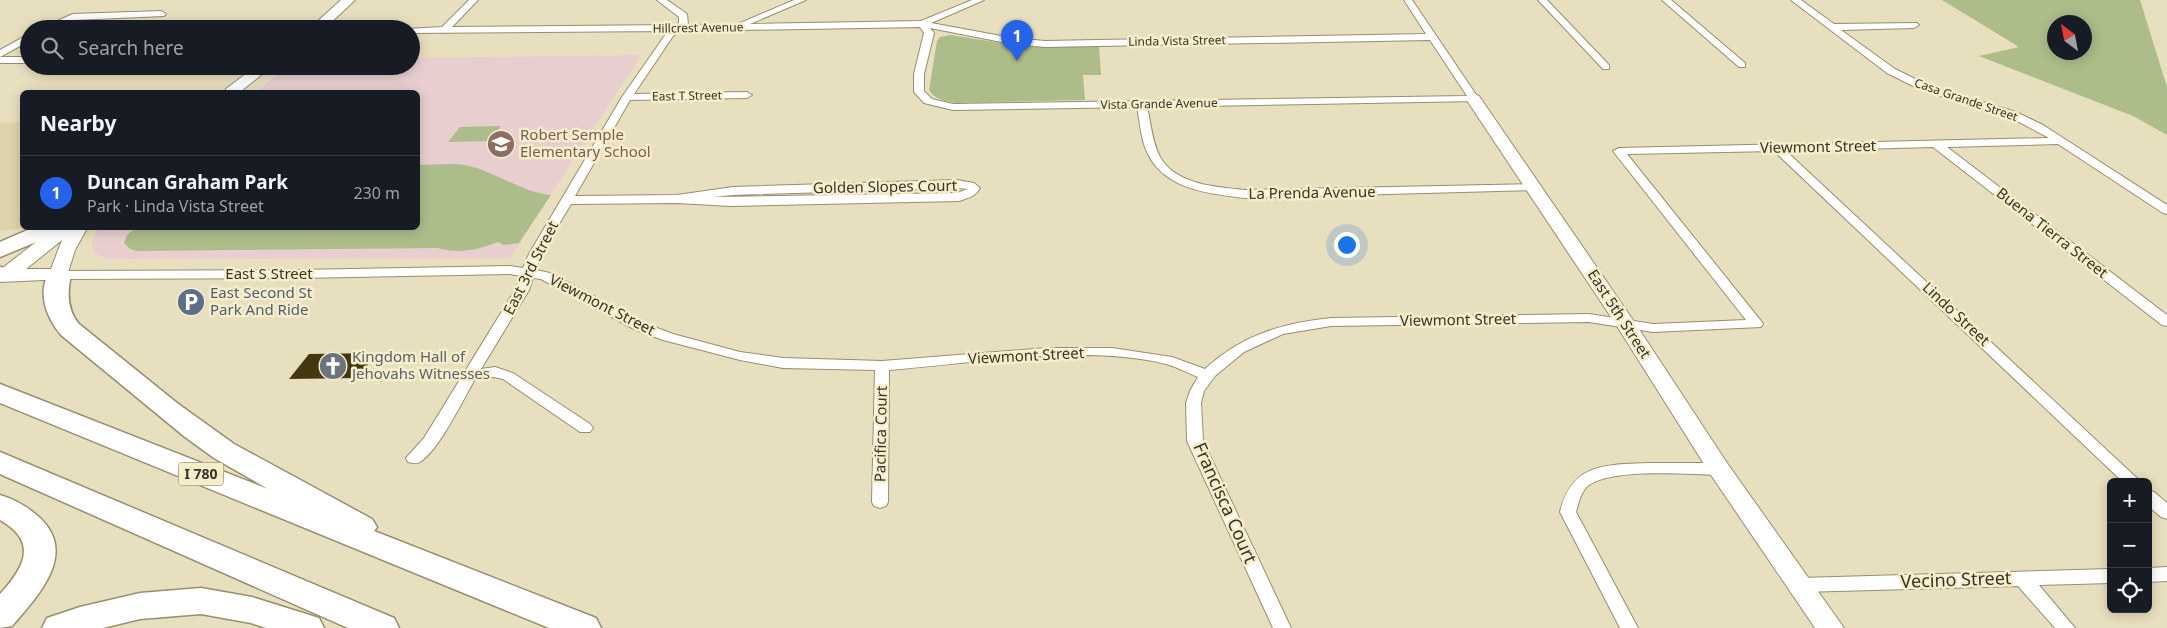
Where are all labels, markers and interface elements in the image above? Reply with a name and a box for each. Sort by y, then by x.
north arrow [2047,15,2092,60]
street label: Hillcrest Avenue [652,18,744,37]
search box [20,20,420,75]
pin: 1 [1001,20,1033,61]
street label: Linda Vista Street [1128,31,1227,50]
icon: search [38,34,66,62]
text: Search here [78,35,184,61]
street label: Casa Grande Street [1912,74,2021,125]
street label: East T Street [652,86,723,105]
street label: Vista Grande Avenue [1100,94,1218,113]
text: Nearby [40,109,116,137]
place label: Robert Semple Elementary School [520,124,651,161]
school or university icon: Robert Semple Elementary School [486,129,516,159]
street label: Viewmont Street [1760,135,1877,157]
text: Duncan Graham Park [87,169,288,195]
street label: Golden Slopes Court [813,175,958,197]
street label: La Prenda Avenue [1248,181,1376,203]
text: 1 [51,182,61,204]
text: 230 m [353,182,400,204]
street label: Buena Tierra Street [1993,182,2113,282]
text: Park · Linda Vista Street [87,195,264,217]
street label: East 3rd Street [498,217,563,318]
your location [1334,232,1360,258]
street label: East S Street [225,263,313,283]
street label: East 5th Street [1584,265,1656,362]
street label: Viewmont Street [546,269,659,340]
street label: Lindo Street [1919,277,1995,350]
place label: East Second St Park And Ride [210,282,313,319]
parking icon: East Second St Park And Ride [176,287,206,317]
street label: Viewmont Street [1400,308,1517,330]
street label: Viewmont Street [967,342,1085,368]
place label: Kingdom Hall of Jehovahs Witnesses [350,346,490,383]
church icon: Kingdom Hall of Jehovahs Witnesses [318,351,348,381]
street label: Pacifica Court [869,385,891,482]
street label: Francisca Court [1188,438,1264,567]
road number: I 780 [178,462,224,486]
map controls [2107,478,2152,613]
button: + [2107,478,2152,523]
button: − [2107,523,2152,568]
street label: Vecino Street [1900,565,2012,593]
button: locate [2107,568,2152,613]

